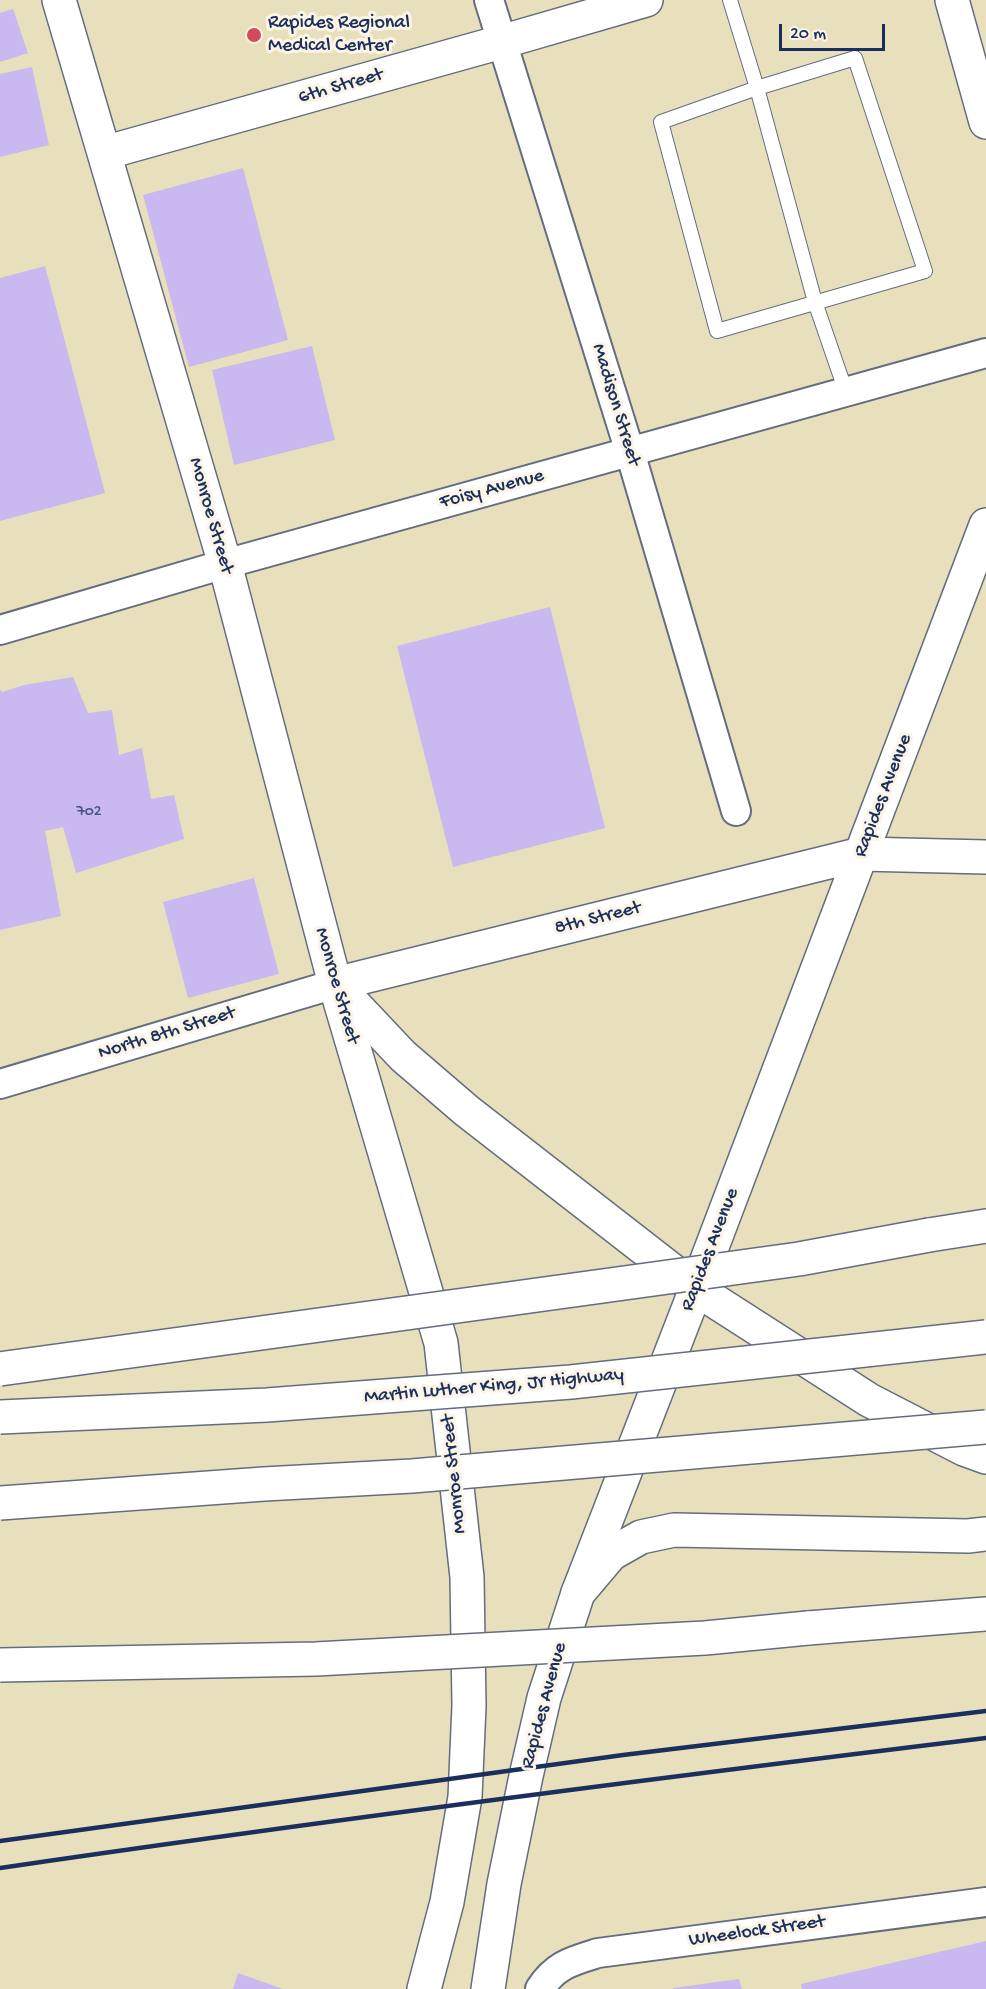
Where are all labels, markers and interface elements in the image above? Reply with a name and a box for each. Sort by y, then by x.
place label: Rapides Regional Medical Center [268,12,410,59]
scale bar [782,12,888,50]
text: 20 m [790,24,826,45]
marker: Rapides Regional Medical Center [245,26,263,44]
street label: 6th Street [296,63,386,111]
street label: Madison Street [585,341,645,469]
street label: Monroe Street [182,455,238,577]
street label: Foisy Avenue [437,465,547,515]
street label: Rapides Avenue [849,731,919,861]
house number: 702 [76,803,102,823]
street label: 8th Street [552,897,644,941]
street label: Monroe Street [308,925,364,1047]
street label: North 8th Street [96,1002,238,1066]
street label: Rapides Avenue [676,1185,746,1315]
street label: Martin Luther King, Jr Highway [363,1364,625,1410]
street label: Monroe Street [437,1413,473,1535]
street label: Rapides Avenue [517,1640,573,1772]
street label: Wheelock Street [688,1911,826,1953]

